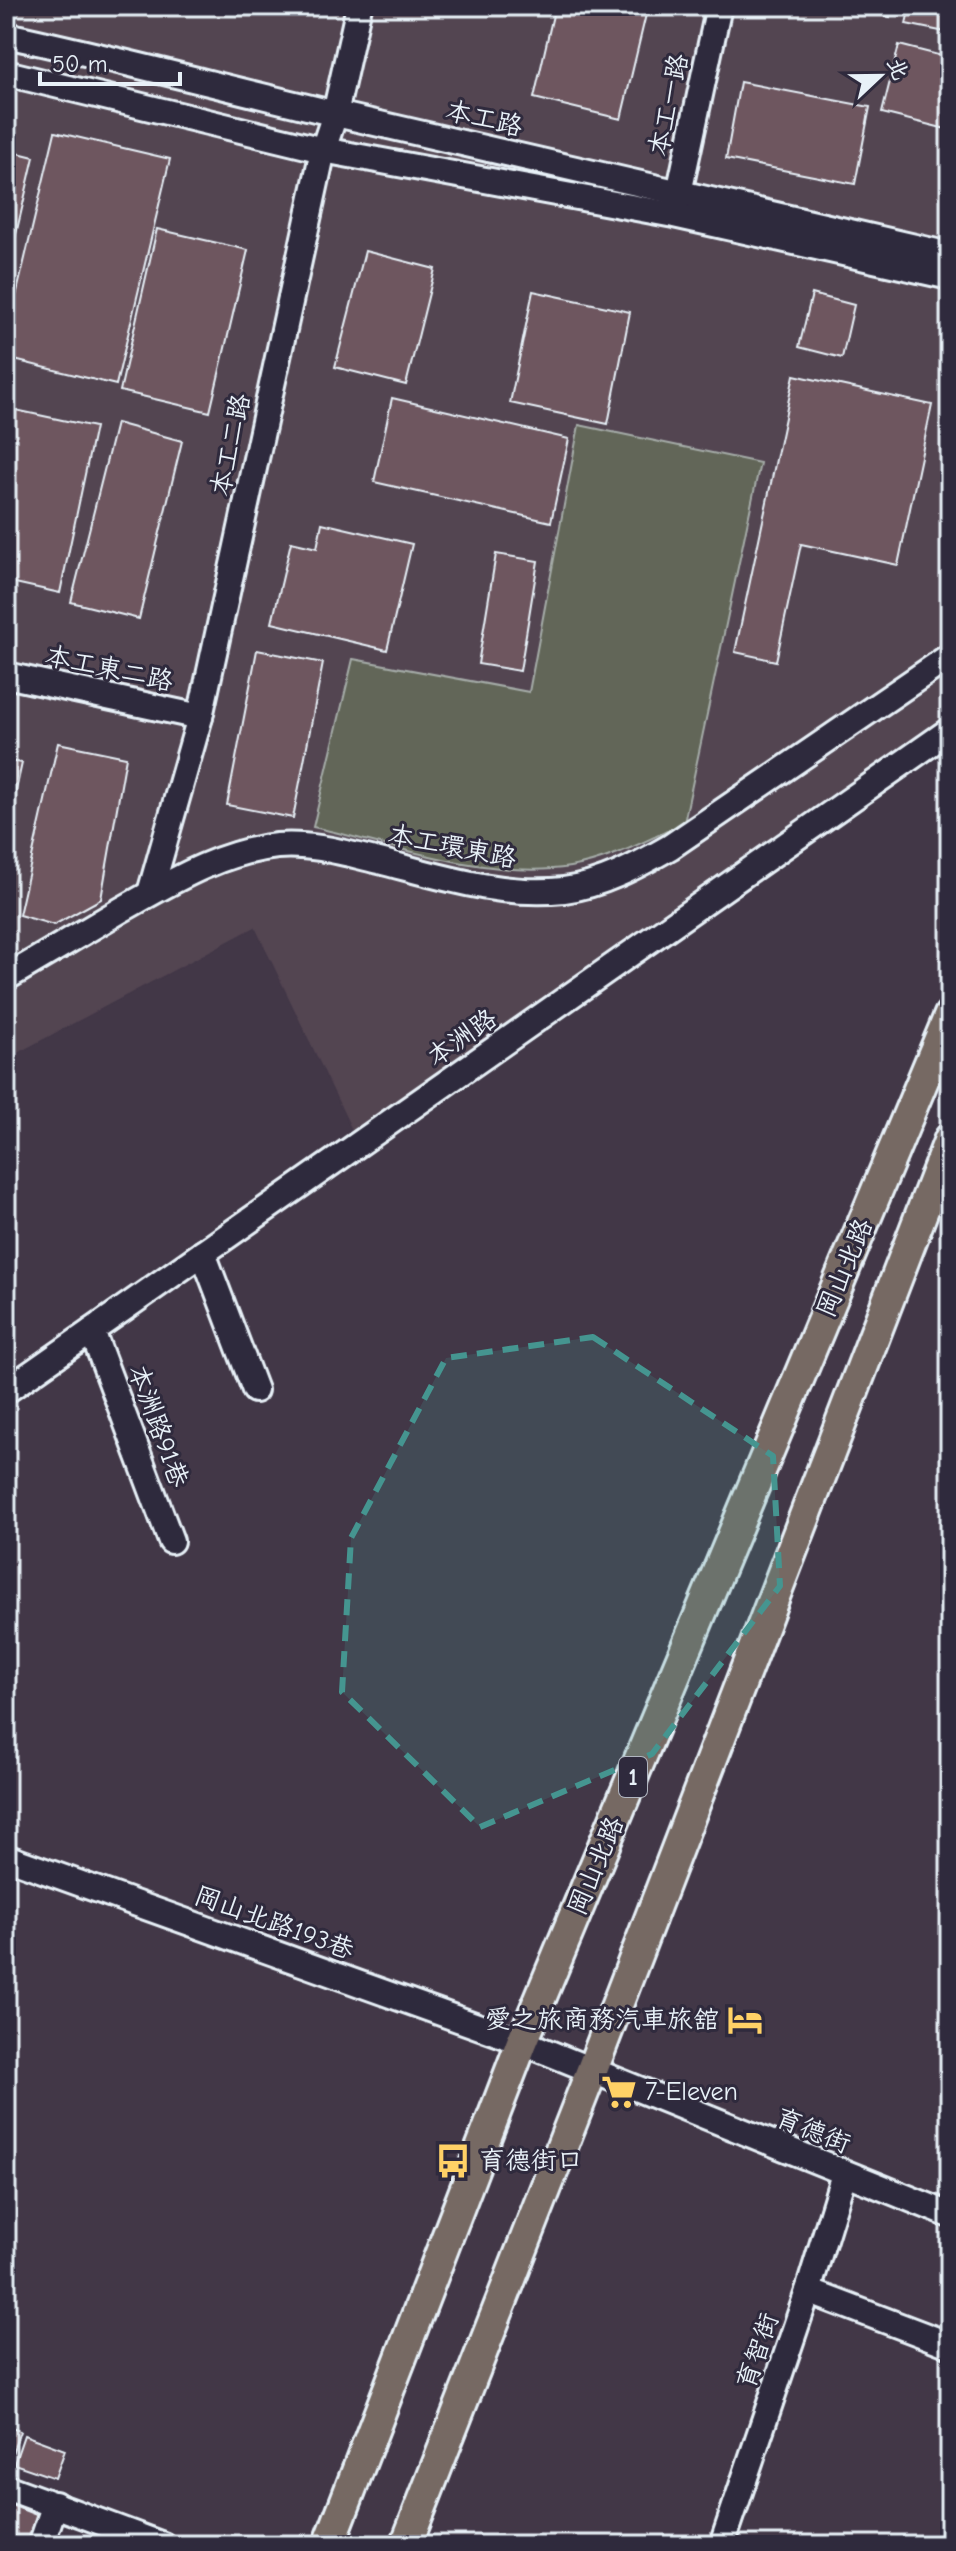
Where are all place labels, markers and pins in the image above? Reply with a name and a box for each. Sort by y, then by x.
hotel icon: 愛之旅商務汽車旅舘 [726,2001,764,2039]
place label: 愛之旅商務汽車旅舘 [485,2005,719,2035]
supermarket icon: 7-Eleven [600,2073,638,2111]
place label: 7-Eleven [645,2077,738,2107]
bus stop icon: 育德街口 [434,2142,472,2180]
place label: 育德街口 [479,2146,583,2176]

